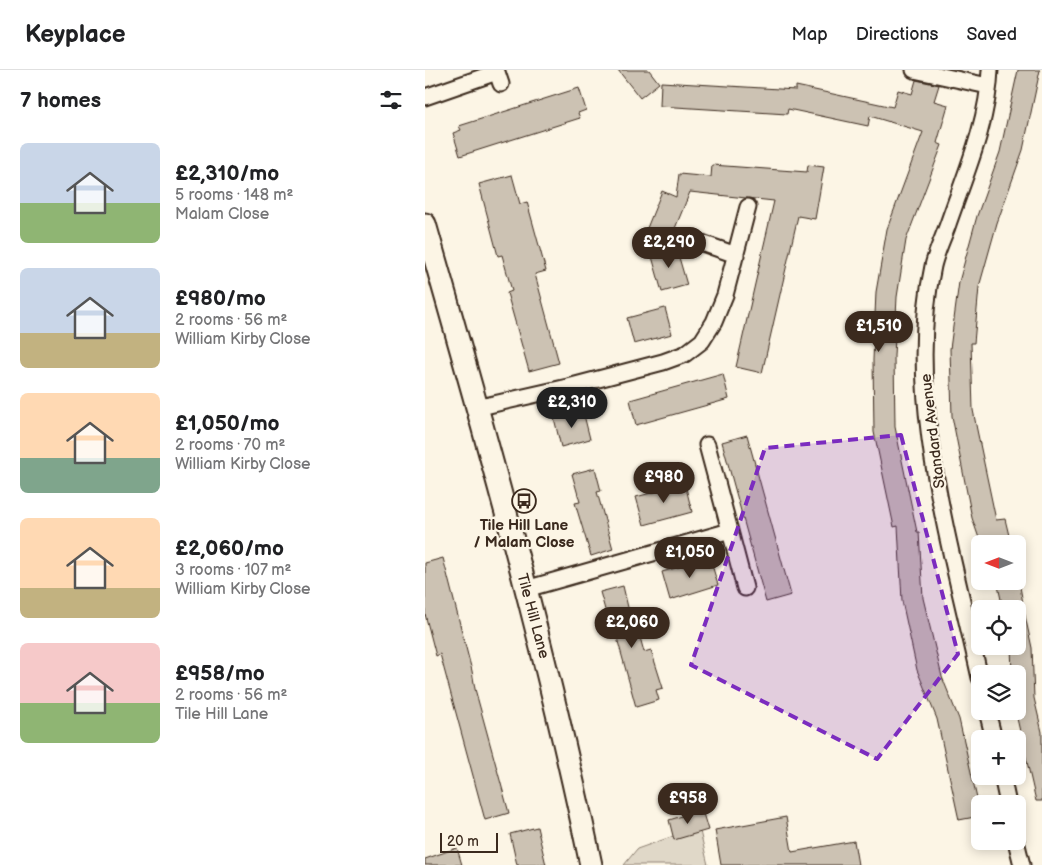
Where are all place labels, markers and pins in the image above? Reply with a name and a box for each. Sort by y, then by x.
pin: £2,290 [628,226,710,269]
pin: £1,510 [838,310,920,353]
pin: £2,310 [531,386,613,429]
pin: £980 [634,462,694,504]
bus stop icon: Tile Hill Lane / Malam Close [511,488,537,514]
place label: Tile Hill Lane / Malam Close [474,516,575,552]
pin: £1,050 [649,536,731,579]
pin: £2,060 [591,606,673,649]
pin: £958 [658,782,718,825]

